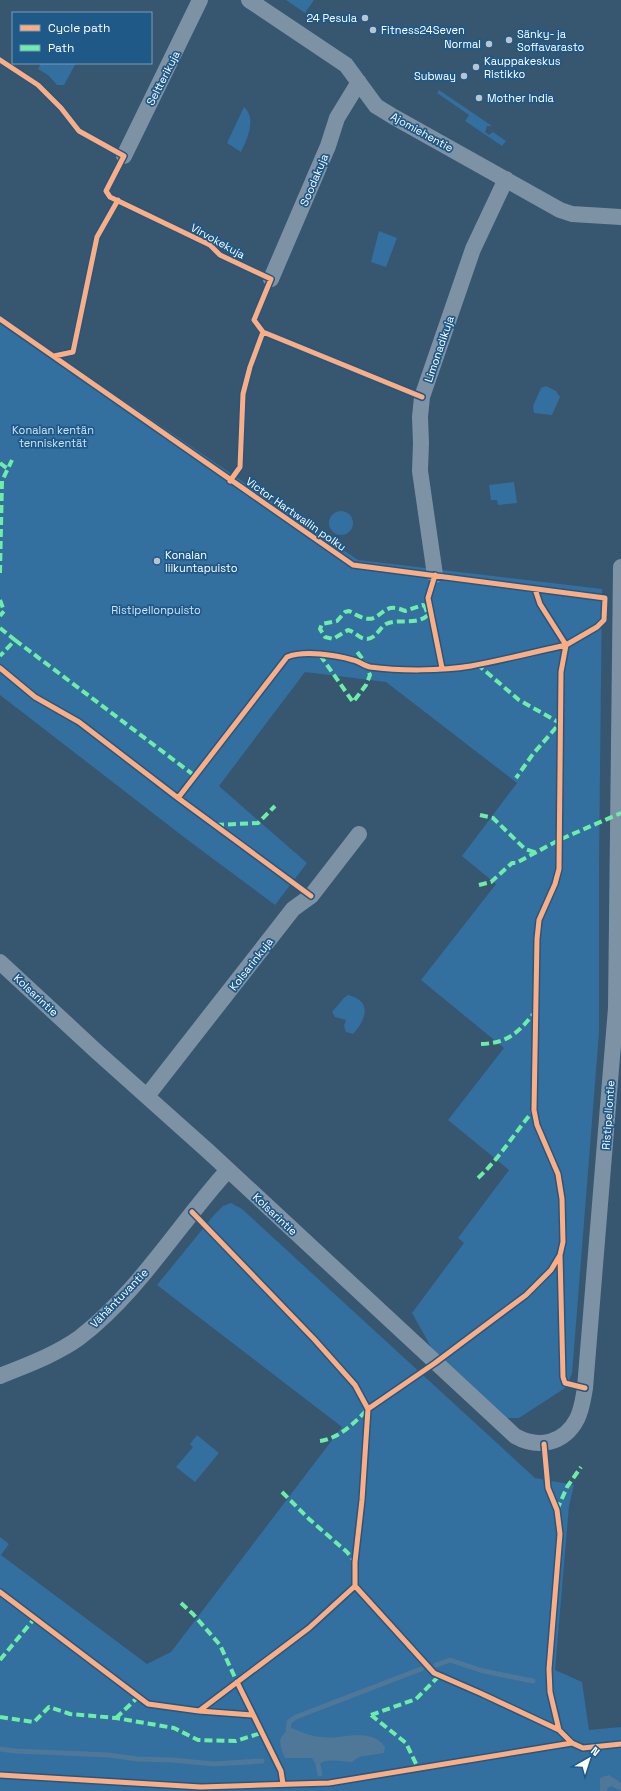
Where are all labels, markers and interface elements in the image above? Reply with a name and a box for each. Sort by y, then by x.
place label: 24 Pesula [306,11,358,25]
legend [12,12,152,64]
marker: 24 Pesula [360,13,370,23]
text: Cycle path [48,20,110,36]
place label: Fitness24Seven [381,23,465,37]
marker: Fitness24Seven [368,25,378,35]
place label: Sänky- ja Soffavarasto [517,27,585,54]
marker: Sänky- ja Soffavarasto [504,35,514,45]
place label: Normal [444,37,481,51]
marker: Normal [484,39,494,49]
text: Path [48,40,74,56]
street label: Seltterikuja [143,48,183,108]
place label: Kauppakeskus Ristikko [484,54,561,81]
marker: Kauppakeskus Ristikko [471,62,481,72]
place label: Subway [414,69,456,83]
marker: Subway [459,71,469,81]
place label: Mother India [487,91,555,105]
marker: Mother India [474,93,484,103]
street label: Ajomiehentie [388,109,456,155]
street label: Soodakuja [297,151,332,208]
street label: Virvokekuja [188,220,248,262]
street label: Limonadikuja [421,313,457,384]
park label: Konalan kentän tenniskentät [12,423,94,450]
street label: Victor Hartwallin polku [243,474,349,554]
place label: Konalan liikuntapuisto [165,548,238,575]
marker: Konalan liikuntapuisto [152,556,162,566]
park label: Ristipellonpuisto [111,603,201,617]
street label: Kolsarinkuja [226,934,276,993]
street label: Kolsarintie [11,971,61,1019]
street label: Ristipellontie [599,1080,617,1150]
street label: Kolsarintie [250,1190,300,1238]
street label: Vähäntuvantie [87,1265,151,1331]
north arrow [569,1739,609,1779]
text: N [588,1743,603,1759]

